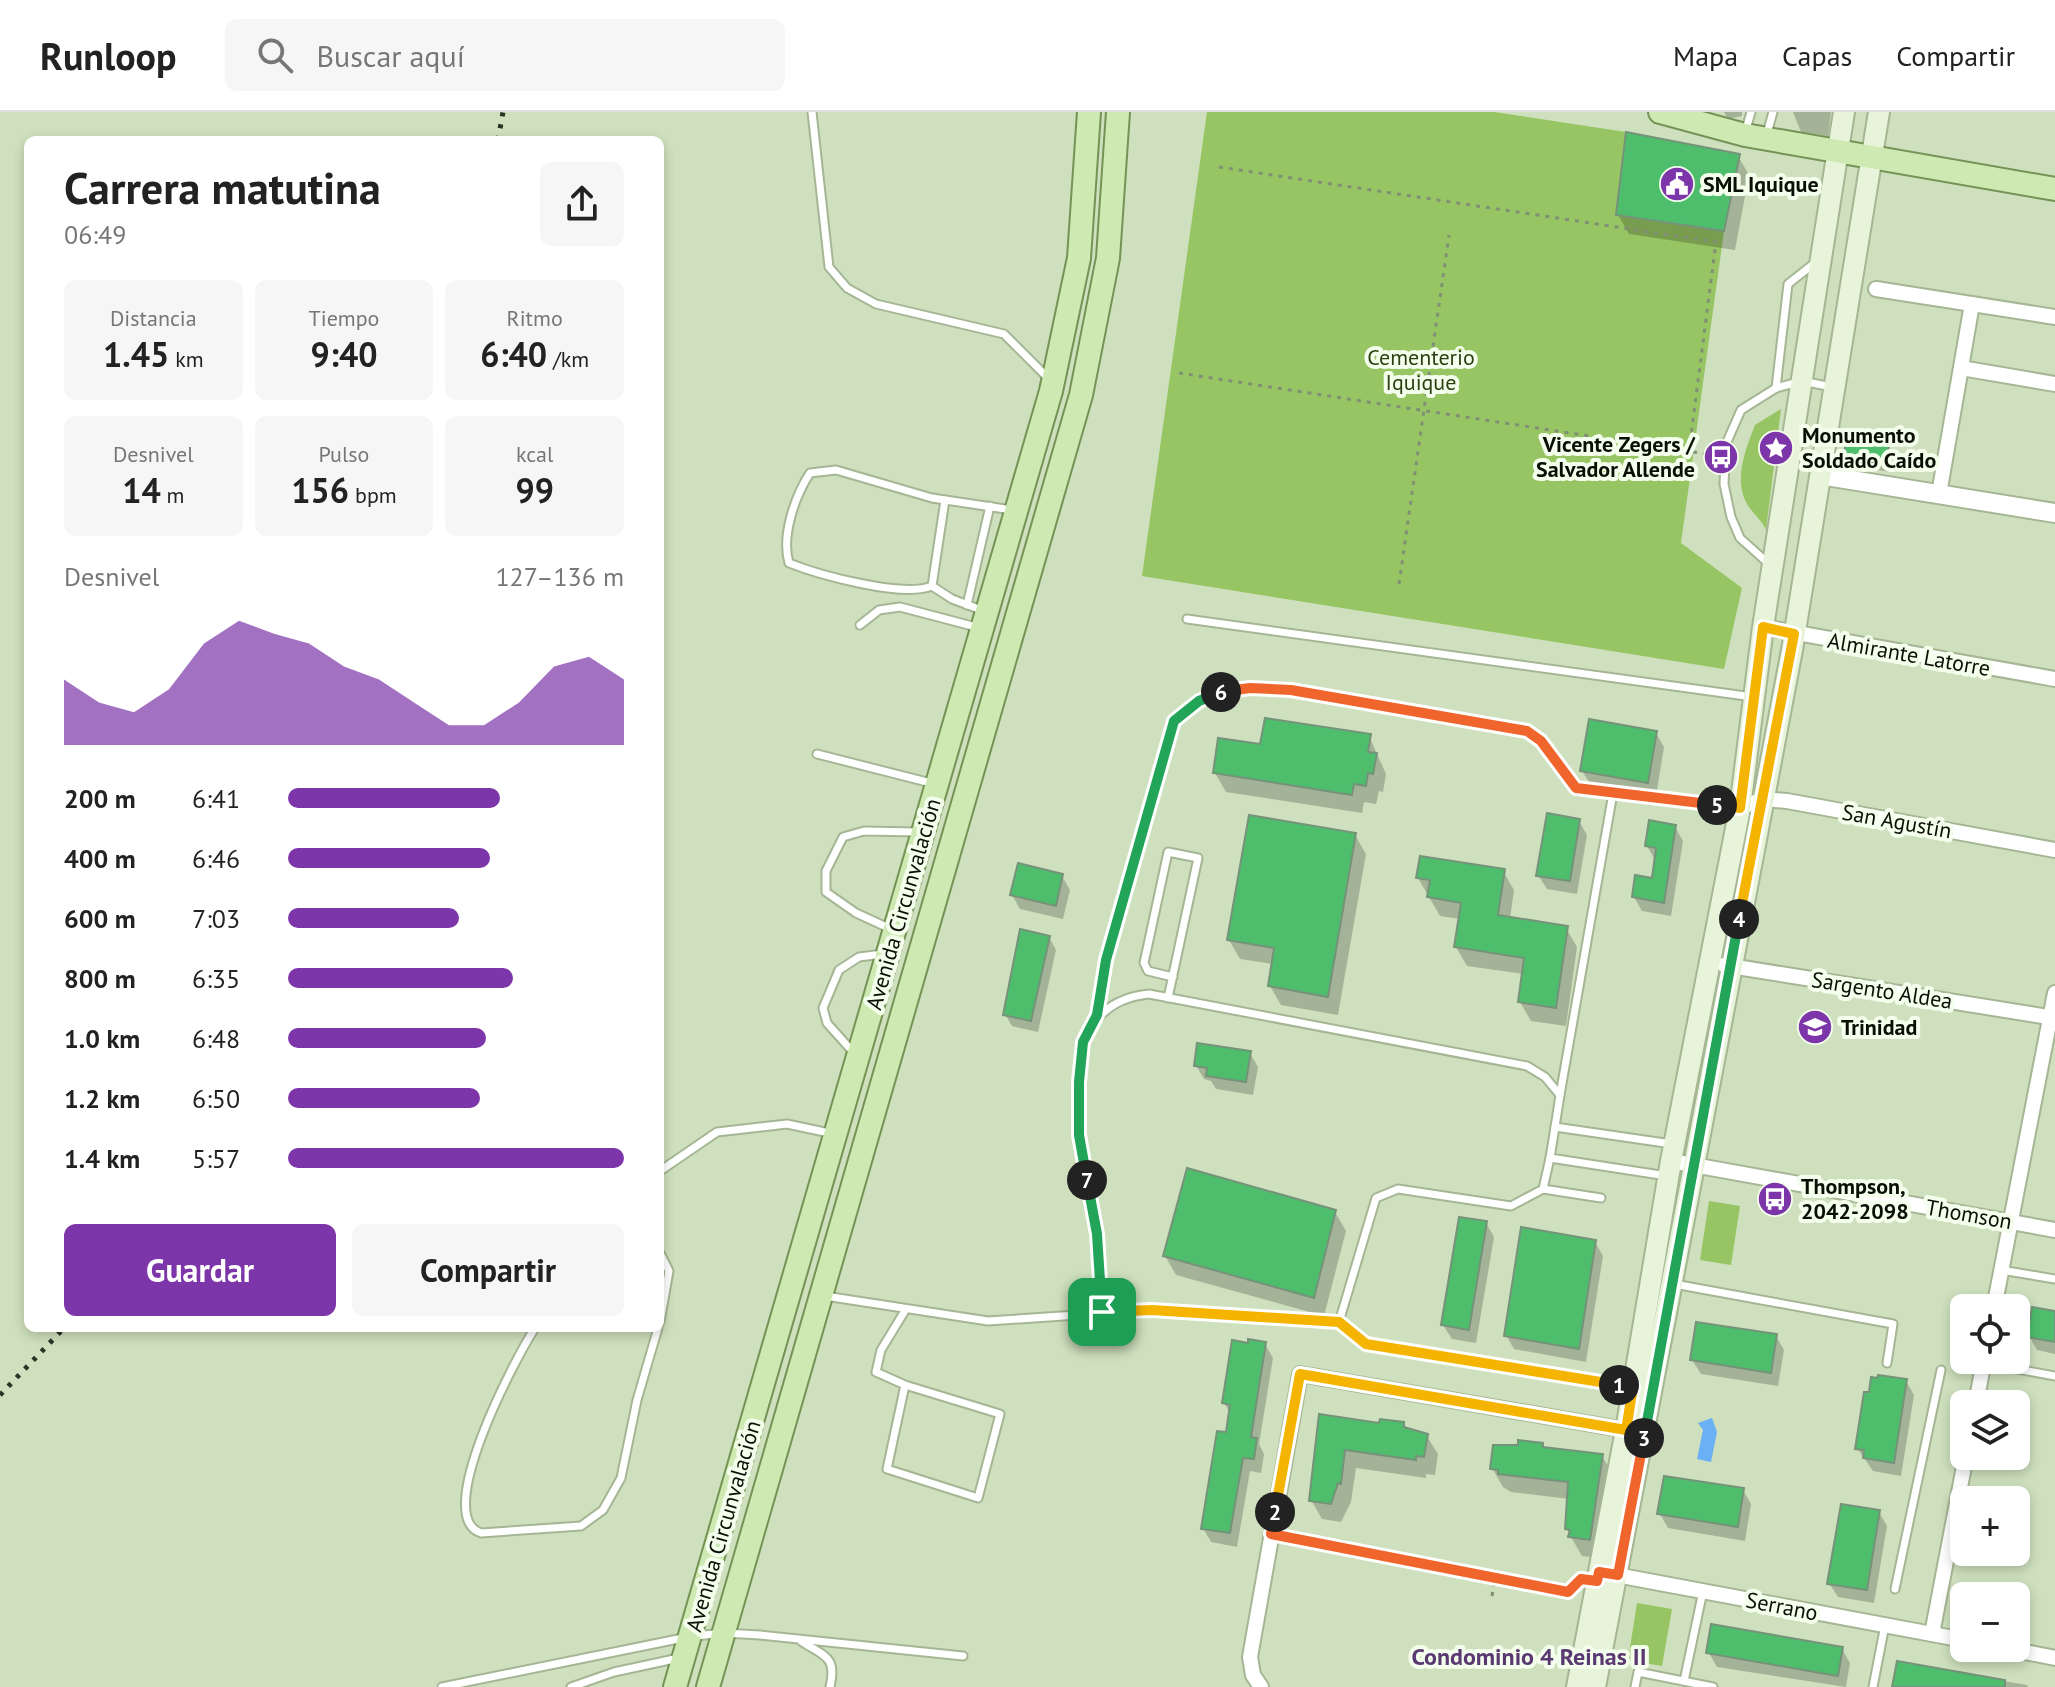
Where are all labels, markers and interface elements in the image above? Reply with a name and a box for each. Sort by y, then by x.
search box [225,19,785,91]
text: Runloop [40,31,177,80]
icon: search [253,33,297,77]
text: Buscar aquí [317,36,465,75]
text: Mapa [1673,37,1738,74]
text: Capas [1782,37,1852,74]
text: Compartir [1896,37,2015,74]
text: Carrera matutina [64,159,381,216]
button: share [540,162,624,246]
public building icon: SML Iquique [1658,165,1696,203]
place label: SML Iquique [1703,170,1819,198]
text: 06:49 [64,218,126,251]
text: Distancia [110,304,197,332]
text: Tiempo [309,304,379,332]
text: Ritmo [507,304,563,332]
text: 1.45 [103,332,169,376]
text: 9:40 [311,332,377,376]
text: 6:40 [480,332,547,376]
park label: Cementerio Iquique [1367,343,1475,396]
text: km [169,345,204,373]
text: /km [547,345,589,373]
place label: Monumento Soldado Caído [1802,421,1936,474]
place icon: Monumento Soldado Caído [1757,429,1795,467]
place label: Vicente Zegers / Salvador Allende [1536,430,1696,483]
bus stop icon: Vicente Zegers / Salvador Allende [1702,438,1740,476]
text: Desnivel [113,440,194,468]
text: Pulso [319,440,369,468]
text: kcal [516,440,553,468]
text: 14 [122,468,161,512]
text: 156 [291,468,349,512]
text: 99 [515,468,554,512]
text: m [161,481,184,509]
text: bpm [349,481,397,509]
text: Desnivel [64,560,159,593]
text: 127–136 m [495,560,624,593]
street label: Almirante Latorre [1825,626,1993,682]
pin: 6 [1201,672,1241,712]
text: 6 [1215,678,1227,706]
text: 200 m [64,782,136,815]
text: 6:41 [192,782,240,815]
pin: 5 [1697,785,1737,825]
text: 5 [1711,791,1723,819]
street label: Avenida Circunvalación [859,795,947,1013]
street label: San Agustín [1840,798,1954,844]
text: 400 m [64,842,136,875]
text: 6:46 [192,842,240,875]
pin: 4 [1719,899,1759,939]
text: 600 m [64,902,136,935]
text: 7:03 [192,902,240,935]
text: 4 [1733,905,1745,933]
text: 800 m [64,962,136,995]
text: 6:35 [192,962,240,995]
street label: Sargento Aldea [1809,965,1955,1015]
school or university icon: Trinidad [1796,1008,1834,1046]
place label: Trinidad [1841,1013,1917,1041]
text: 1.0 km [64,1022,140,1055]
text: 6:48 [192,1022,240,1055]
text: 1.2 km [64,1082,140,1115]
text: 6:50 [192,1082,240,1115]
text: 1.4 km [64,1142,140,1175]
text: 5:57 [192,1142,240,1175]
pin: 7 [1067,1160,1107,1200]
text: 7 [1081,1166,1093,1194]
place label: Thompson, 2042-2098 [1801,1172,1909,1225]
bus stop icon: Thompson, 2042-2098 [1756,1180,1794,1218]
street label: Thomson [1924,1193,2014,1235]
button: Guardar [64,1224,336,1316]
button: Compartir [352,1224,624,1316]
pin [1068,1278,1136,1346]
icon: arrive [1080,1290,1124,1334]
map controls [1950,1294,2030,1662]
button: locate [1950,1294,2030,1374]
pin: 1 [1599,1365,1639,1405]
text: 1 [1613,1371,1625,1399]
button: layers [1950,1390,2030,1470]
street label: Avenida Circunvalación [679,1417,767,1635]
pin: 3 [1624,1418,1664,1458]
text: 3 [1638,1424,1650,1452]
button: + [1950,1486,2030,1566]
pin: 2 [1255,1492,1295,1532]
text: 2 [1269,1498,1281,1526]
button: − [1950,1582,2030,1662]
street label: Serrano [1744,1585,1820,1627]
district label: Condominio 4 Reinas II [1411,1641,1647,1672]

